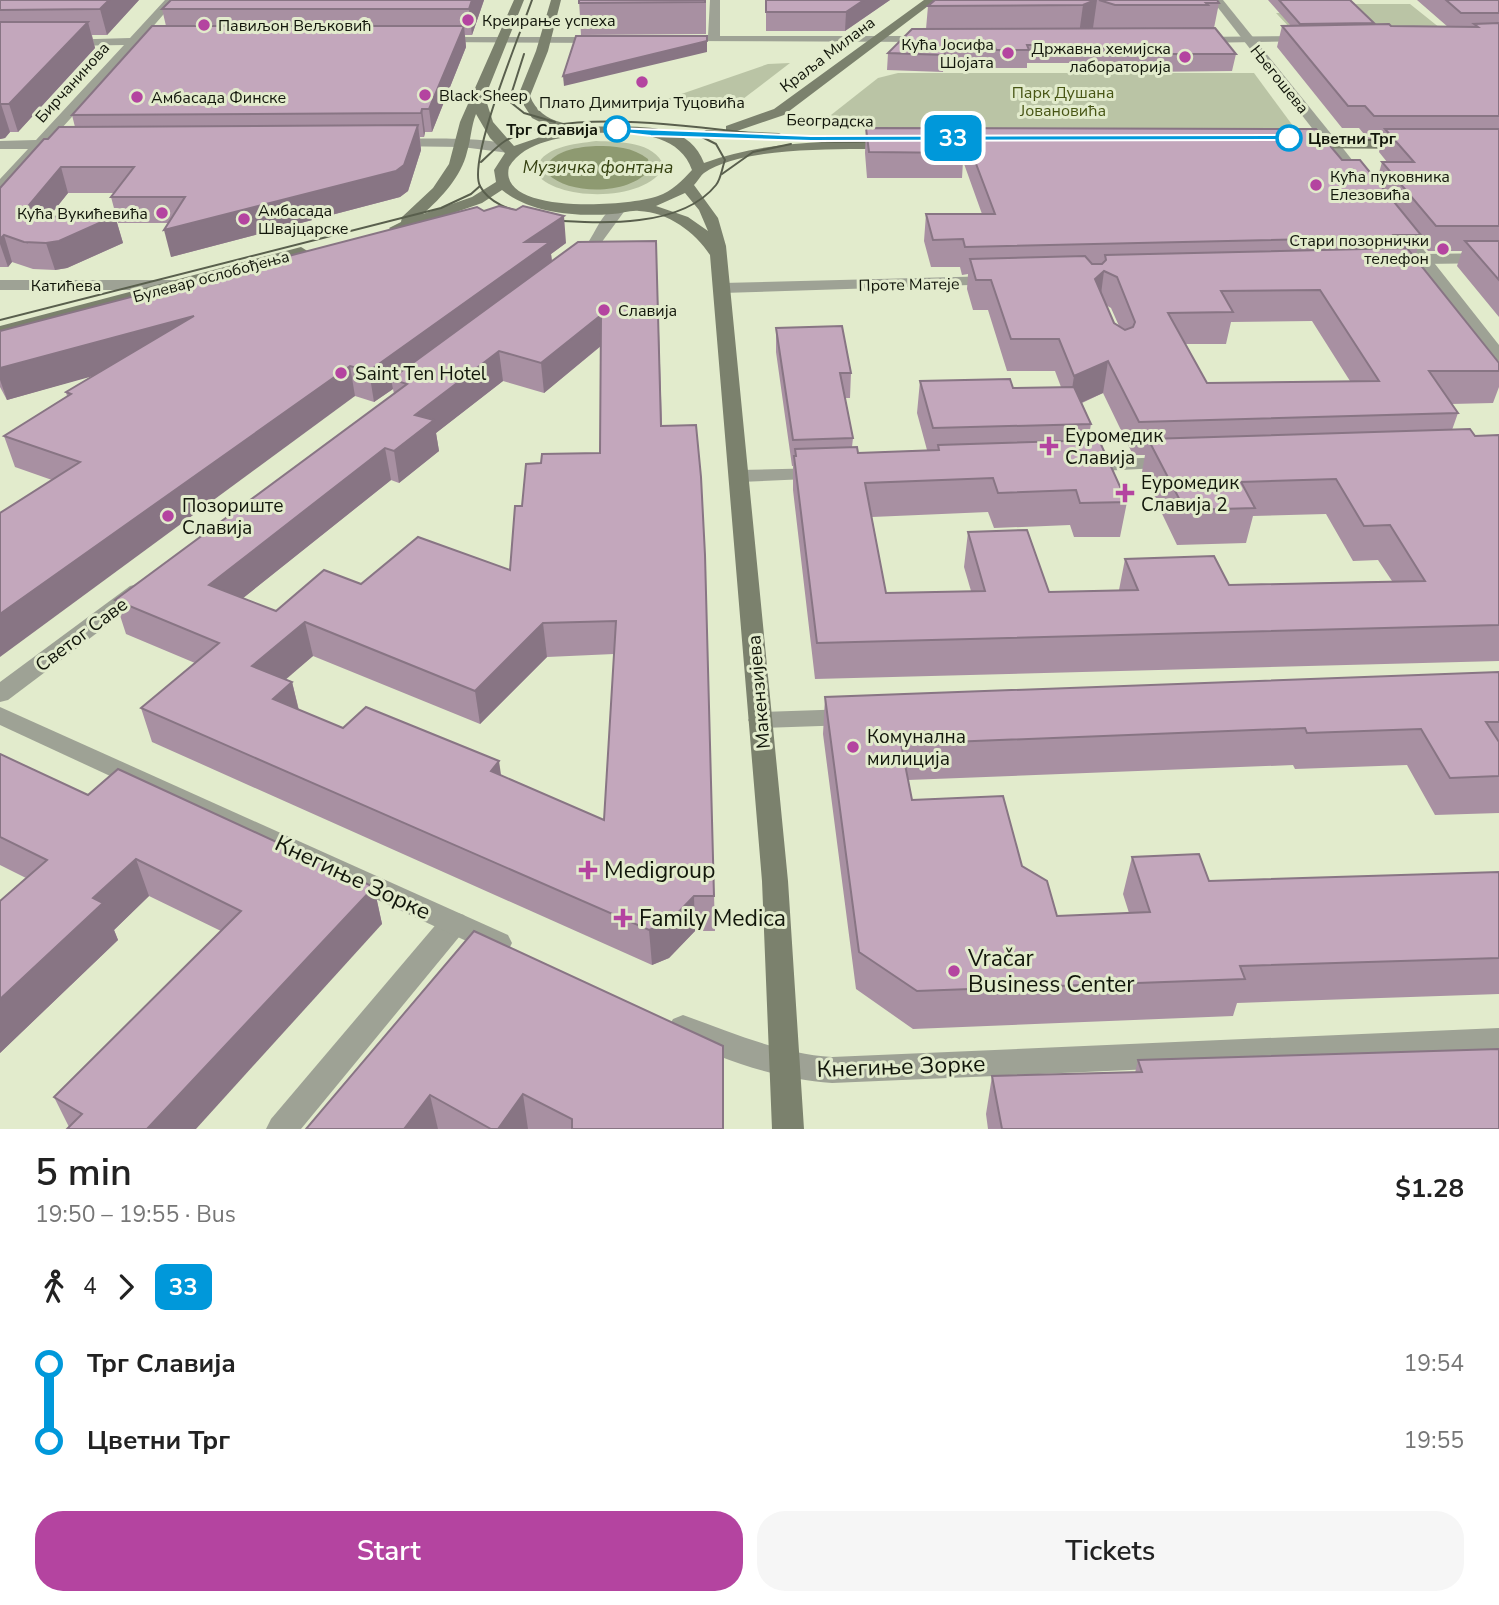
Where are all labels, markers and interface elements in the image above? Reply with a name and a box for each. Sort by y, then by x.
place label: Креирање успеха [482,10,616,32]
marker: Креирање успеха [460,12,476,28]
street label: Краља Милана [776,12,880,98]
place label: Павиљон Вељковић [218,15,372,37]
marker: Павиљон Вељковић [196,17,212,33]
place label: Кућа Јосифа Шојата [901,34,994,74]
street label: Бирчанинова [31,38,115,128]
place label: Државна хемијска лабораторија [1032,38,1171,78]
street label: Његошева [1245,41,1314,118]
marker: Кућа Јосифа Шојата [1000,45,1016,61]
marker: Државна хемијска лабораторија [1177,49,1193,65]
marker: Плато Димитрија Туцовића [634,74,650,90]
park label: Парк Душана Јовановића [1012,82,1114,122]
place label: Black Sheep [439,85,528,107]
place label: Амбасада Финске [151,87,286,109]
marker: Black Sheep [417,87,433,103]
marker: Амбасада Финске [129,89,145,105]
place label: Плато Димитрија Туцовића [539,92,745,114]
street label: Београдска [786,109,874,133]
line badge: 33 [922,115,984,161]
marker: Трг Славија [604,116,630,142]
place label: Трг Славија [506,119,598,141]
text: 33 [939,122,967,154]
marker: Цветни Трг [1276,125,1302,151]
place label: Цветни Трг [1308,128,1397,150]
water label: Музичка фонтана [522,155,674,179]
place label: Кућа пуковника Елезовића [1330,166,1450,206]
marker: Кућа пуковника Елезовића [1308,177,1324,193]
place label: Амбасада Швајцарске [258,200,348,240]
place label: Кућа Вукићевића [17,203,148,225]
marker: Кућа Вукићевића [154,205,170,221]
marker: Амбасада Швајцарске [236,211,252,227]
place label: Стари позорнички телефон [1289,230,1429,270]
marker: Стари позорнички телефон [1435,241,1451,257]
street label: Булевар ослобођења [131,246,292,308]
street label: Проте Матеје [858,273,960,297]
street label: Катићева [31,275,101,297]
place label: Славија [618,300,677,322]
marker: Славија [596,302,612,318]
place label: Saint Ten Hotel [355,361,487,387]
marker: Saint Ten Hotel [333,365,349,381]
place label: Еуромедик Славија [1065,423,1163,471]
marker: Еуромедик Славија [1039,436,1059,456]
place label: Еуромедик Славија 2 [1141,470,1239,518]
marker: Еуромедик Славија 2 [1115,483,1135,503]
place label: Позориште Славија [182,493,284,541]
marker: Позориште Славија [160,508,176,524]
street label: Светог Саве [30,592,133,678]
street label: Макензијева [741,634,777,750]
place label: Комунална милиција [867,724,966,772]
marker: Комунална милиција [845,739,861,755]
street label: Кнегиње Зорке [270,828,436,927]
place label: Medigroup [604,855,715,886]
marker: Medigroup [578,860,598,880]
place label: Family Medica [639,903,786,934]
marker: Family Medica [613,908,633,928]
place label: Vračar Business Center [967,943,1135,1000]
marker: Vračar Business Center [946,963,962,979]
street label: Кнегиње Зорке [816,1048,986,1085]
text: 5 min [35,1147,132,1198]
text: $1.28 [1395,1171,1464,1206]
text: 19:50 – 19:55 · Bus [35,1199,236,1230]
icon: walk [35,1268,73,1306]
icon: forward [107,1268,145,1306]
text: 4 [83,1271,97,1302]
text: 33 [169,1271,198,1303]
text: Трг Славија [87,1346,236,1381]
text: 19:54 [1404,1348,1464,1379]
text: Цветни Трг [87,1423,230,1458]
text: 19:55 [1404,1425,1464,1456]
button: Start [35,1511,743,1591]
button: Tickets [757,1511,1464,1591]

